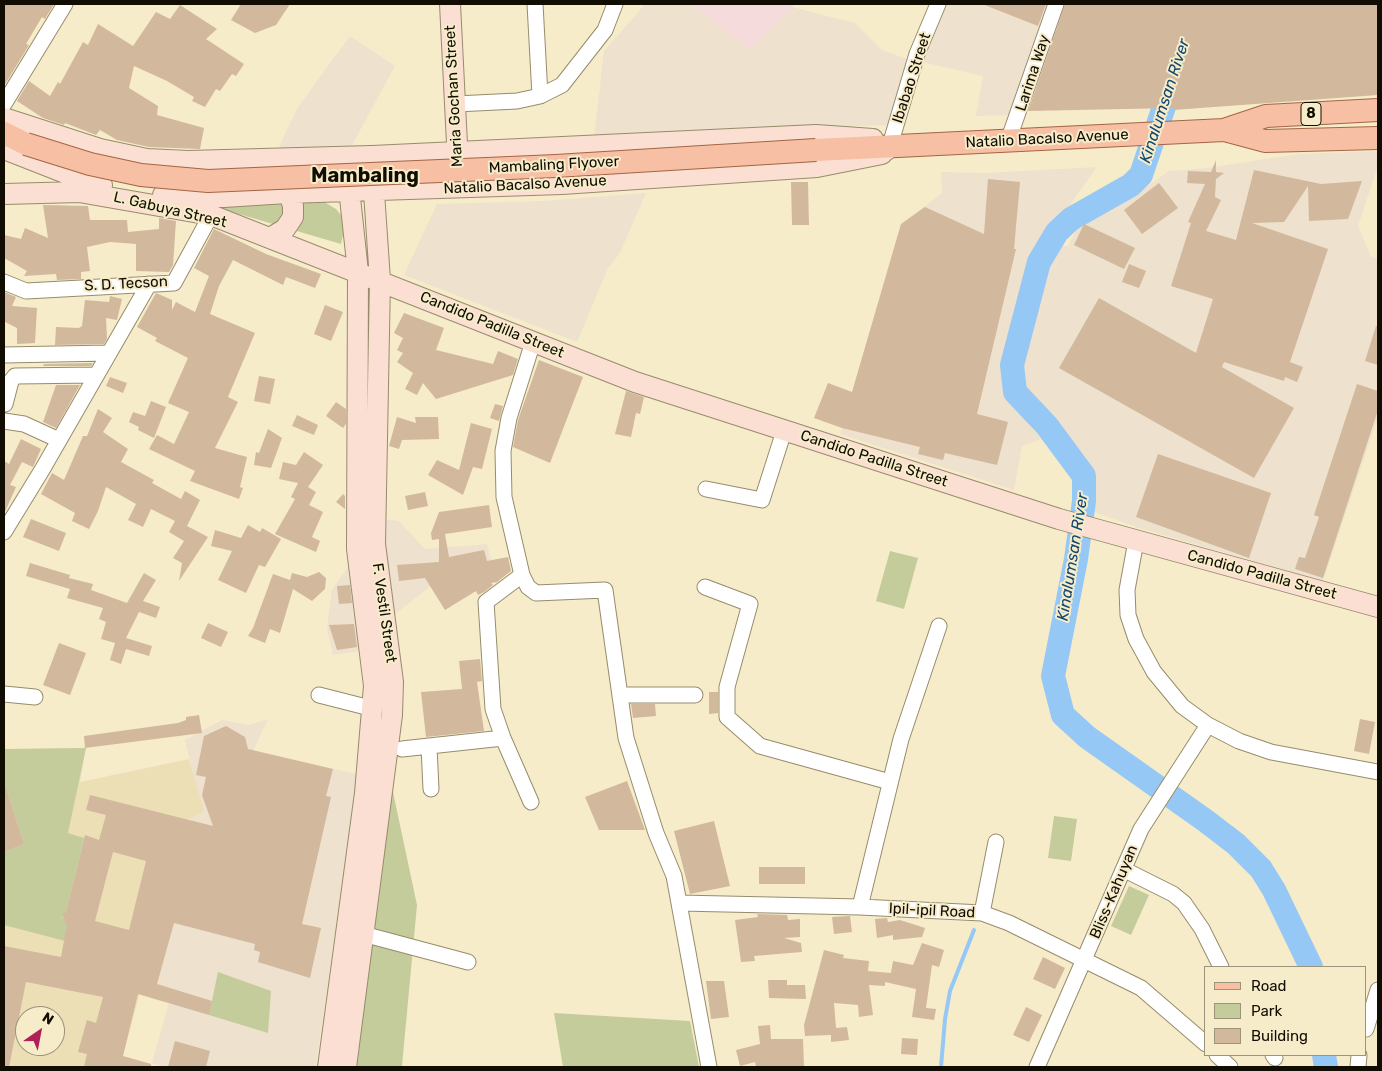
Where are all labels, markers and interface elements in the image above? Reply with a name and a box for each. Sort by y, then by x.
street label: Maria Gochan Street [441,25,467,167]
street label: Ibabao Street [889,30,935,126]
street label: Larima Way [1012,32,1054,114]
water label: Kinalumsan River [1136,37,1194,165]
road number: 8 [1301,102,1321,126]
street label: Natalio Bacalso Avenue [965,126,1129,152]
street label: Mambaling Flyover [488,153,620,177]
district label: Mambaling [311,164,419,188]
street label: Natalio Bacalso Avenue [443,172,607,198]
street label: L. Gabuya Street [112,188,228,232]
street label: S. D. Tecson [84,273,168,295]
street label: Candido Padilla Street [417,288,567,362]
street label: Candido Padilla Street [798,427,950,491]
water label: Kinalumsan River [1053,492,1093,622]
street label: Candido Padilla Street [1185,546,1339,604]
street label: F. Vestil Street [368,562,400,664]
street label: Bliss-Kahuyan [1086,842,1142,942]
street label: Ipil-ipil Road [888,900,976,922]
legend [1204,966,1367,1056]
text: Road [1251,977,1287,995]
text: Park [1251,1002,1282,1020]
north arrow [15,1006,65,1056]
text: N [39,1009,57,1029]
text: Building [1251,1027,1308,1045]

